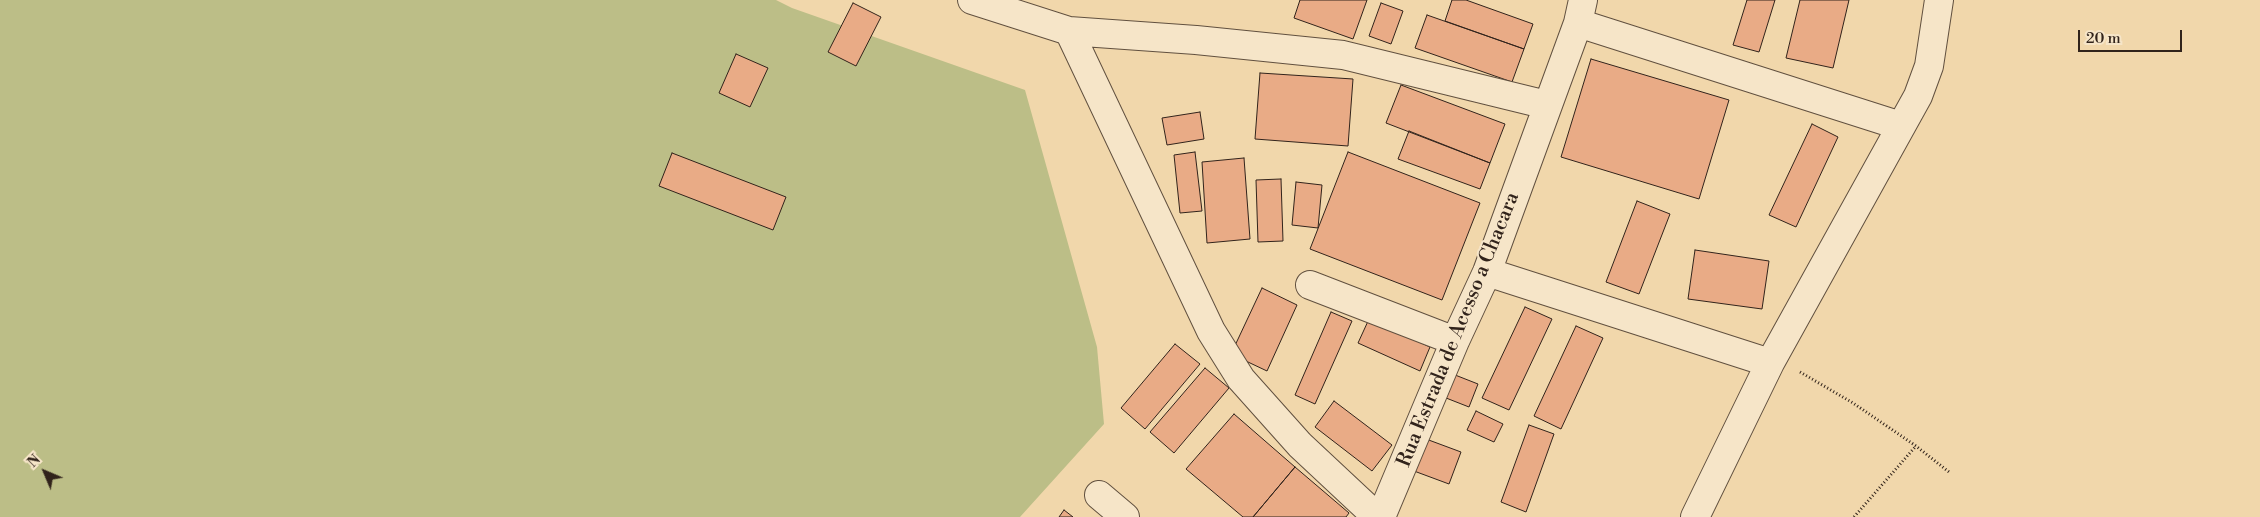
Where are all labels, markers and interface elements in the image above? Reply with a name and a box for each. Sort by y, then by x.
scale bar [2080,20,2184,52]
text: 20 m [2086,29,2121,48]
street label: Rua Estrada de Acesso a Chacara [1393,189,1525,471]
north arrow [20,447,70,497]
text: N [24,451,45,472]

